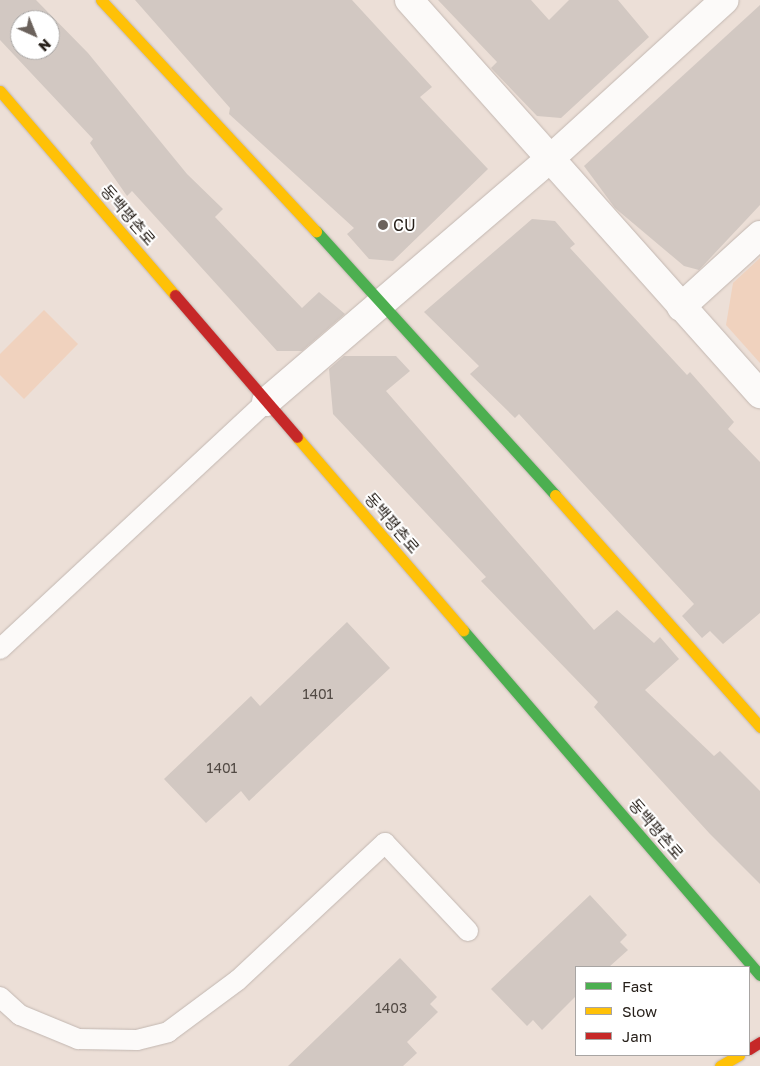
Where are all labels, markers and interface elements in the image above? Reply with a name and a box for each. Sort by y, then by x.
north arrow [10,10,60,60]
text: N [35,36,55,55]
street label: 동백평촌로 [97,181,159,249]
place label: CU [393,215,416,235]
marker: CU [377,219,389,231]
street label: 동백평촌로 [361,489,423,557]
house number: 1401 [303,686,333,702]
house number: 1401 [207,760,237,776]
street label: 동백평촌로 [625,795,687,863]
legend [575,966,750,1056]
text: Fast [622,977,653,995]
house number: 1403 [375,1000,407,1016]
text: Slow [622,1002,657,1020]
text: Jam [622,1027,652,1045]

